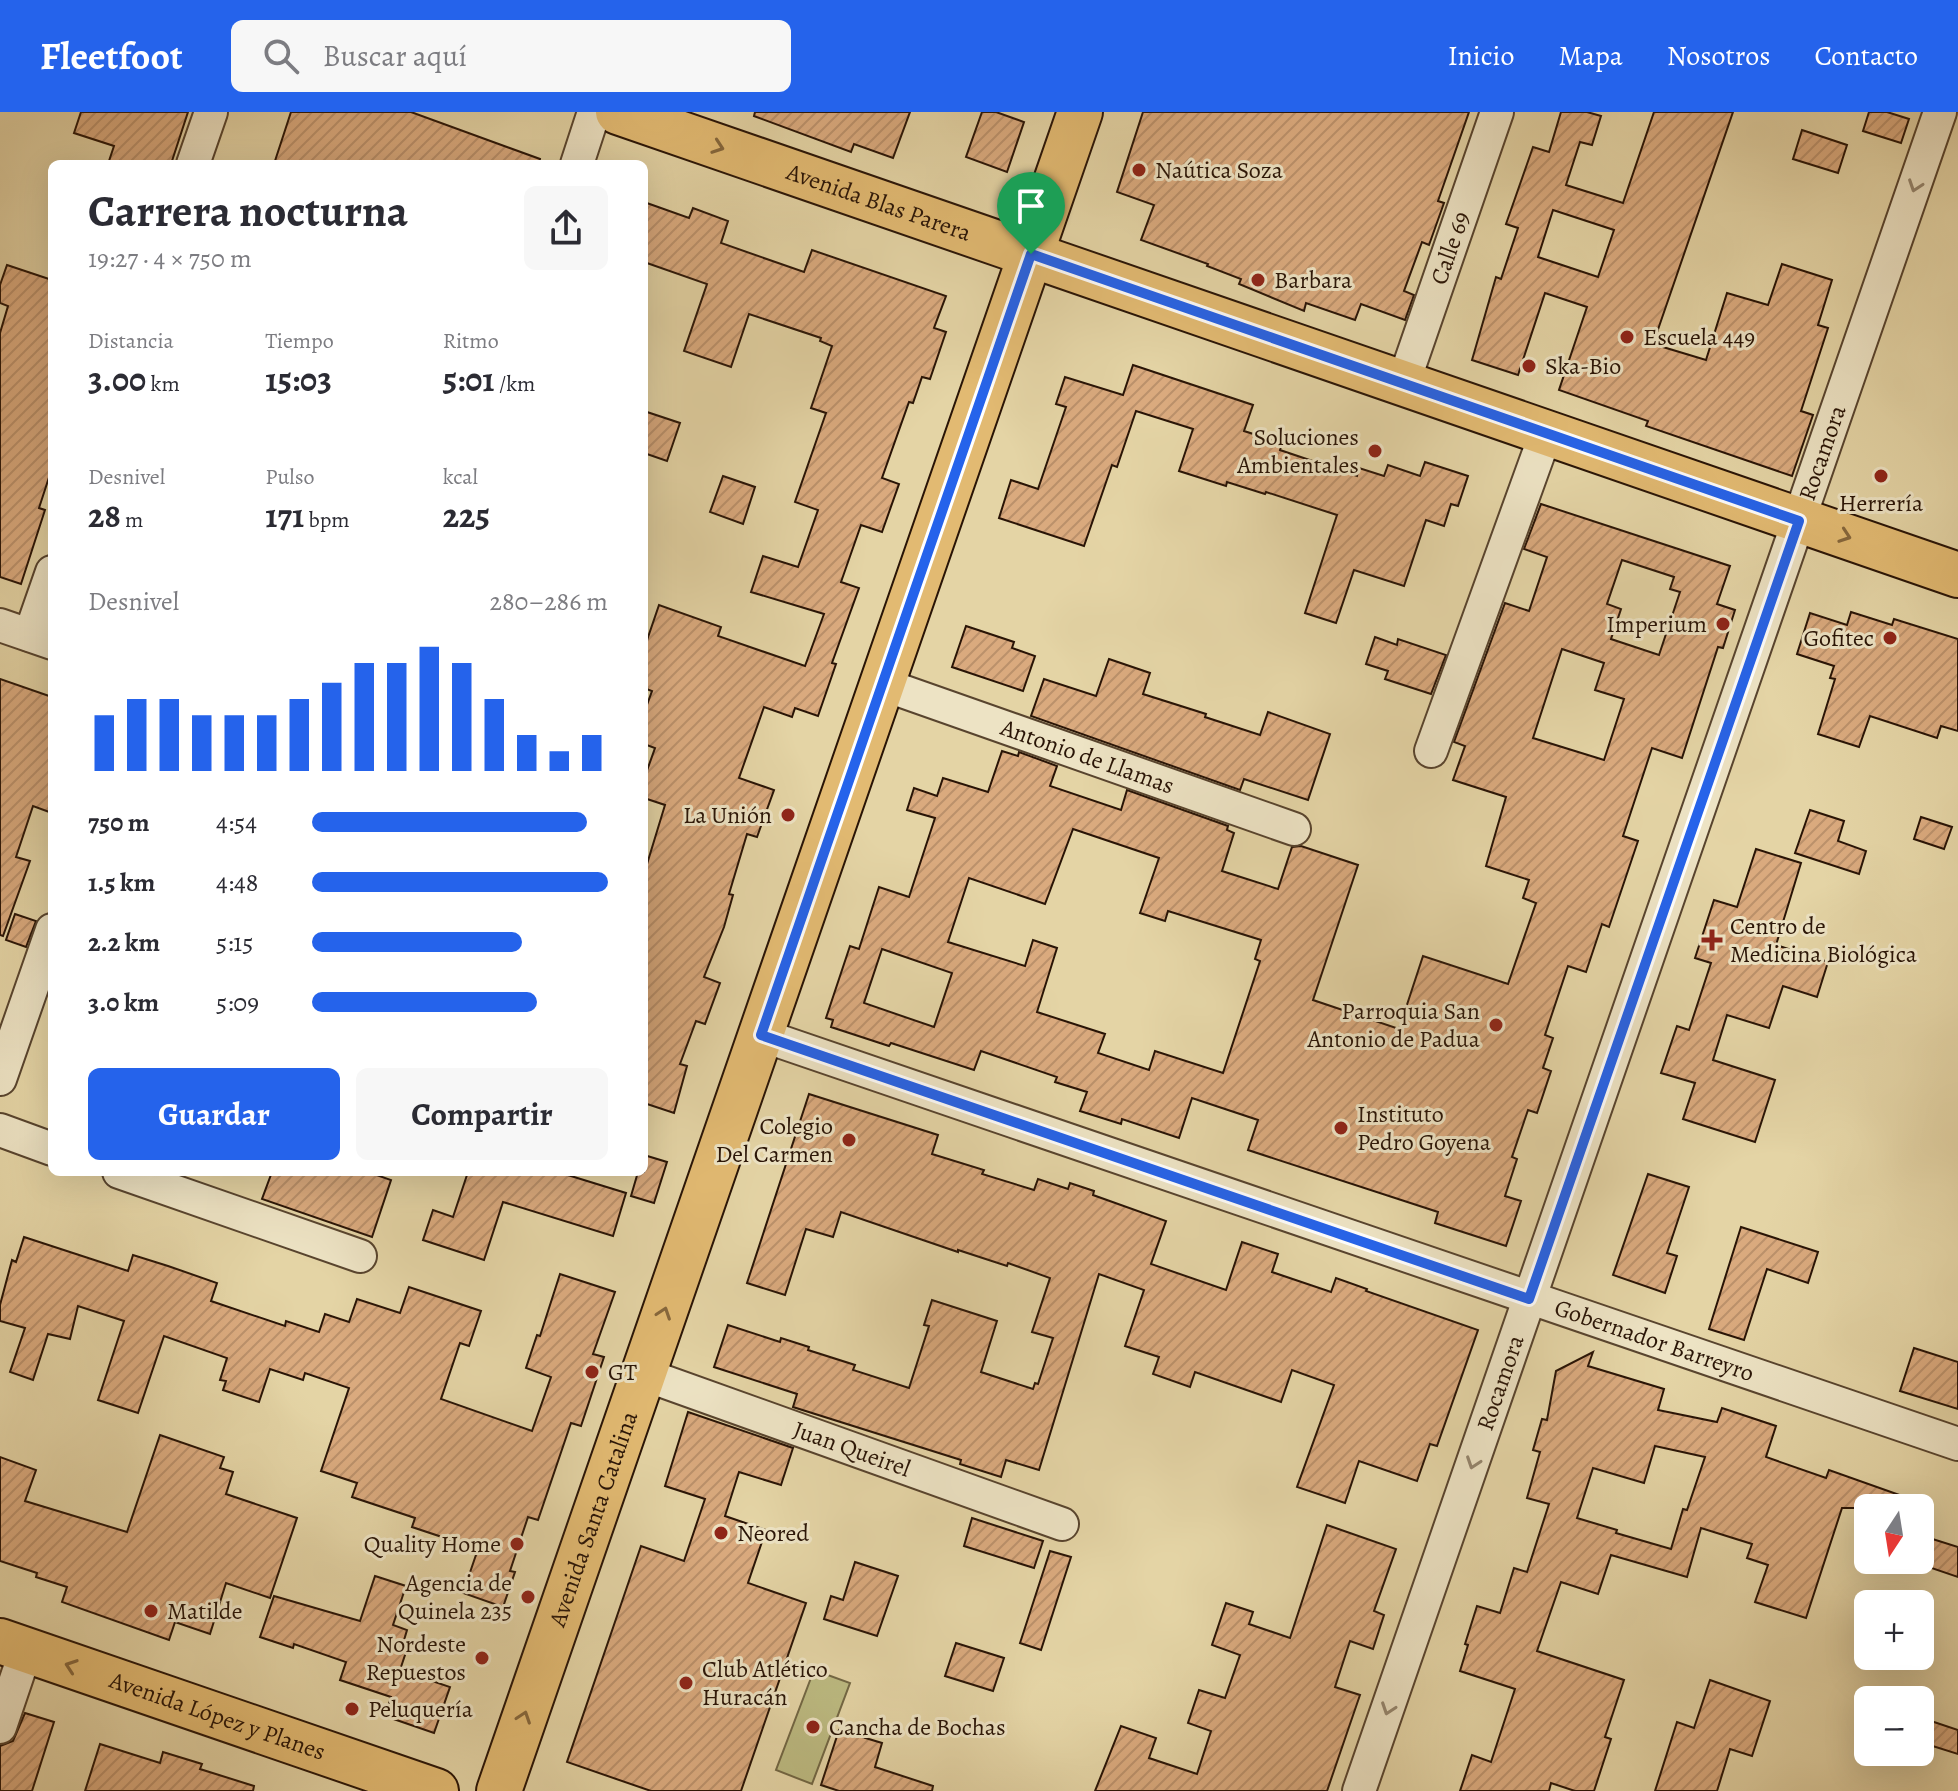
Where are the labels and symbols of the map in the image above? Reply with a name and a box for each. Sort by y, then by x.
one-way arrow [710,137,724,153]
place label: Naútica Soza [1155,154,1284,186]
street label: Avenida Blas Parera [781,155,976,249]
marker: Naútica Soza [1130,161,1148,179]
pin [997,172,1065,254]
one-way arrow [1908,178,1924,192]
street label: Calle 69 [1423,207,1477,289]
place label: Barbara [1274,264,1353,296]
marker: Barbara [1249,271,1267,289]
place label: Escuela 449 [1643,321,1755,353]
marker: Escuela 449 [1618,328,1636,346]
place label: Ska-Bio [1545,350,1621,382]
marker: Ska-Bio [1520,357,1538,375]
street label: Rocamora [1791,400,1854,505]
place label: Soluciones Ambientales [1236,421,1359,481]
marker: Soluciones Ambientales [1366,442,1384,460]
marker: Herrería [1872,467,1890,485]
place label: Herrería [1839,487,1924,519]
one-way arrow [1837,527,1851,543]
place label: Imperium [1606,608,1707,640]
marker: Imperium [1714,615,1732,633]
place label: Gofitec [1804,622,1874,654]
marker: Gofitec [1881,629,1899,647]
street label: Antonio de Llamas [996,711,1179,802]
place label: La Unión [683,799,772,831]
marker: La Unión [779,806,797,824]
place label: Centro de Medicina Biológica [1730,910,1918,970]
marker: Centro de Medicina Biológica [1701,929,1723,951]
place label: Parroquia San Antonio de Padua [1306,995,1481,1055]
marker: Parroquia San Antonio de Padua [1487,1016,1505,1034]
place label: Instituto Pedro Goyena [1357,1098,1492,1158]
place label: Colegio Del Carmen [715,1110,833,1170]
marker: Instituto Pedro Goyena [1332,1119,1350,1137]
marker: Colegio Del Carmen [840,1131,858,1149]
street label: Gobernador Barreyro [1550,1291,1758,1389]
one-way arrow [655,1307,671,1321]
street label: Rocamora [1469,1330,1532,1435]
place label: GT [608,1356,637,1388]
marker: GT [583,1363,601,1381]
street label: Avenida Santa Catalina [541,1406,646,1632]
street label: Juan Queirel [789,1413,915,1485]
one-way arrow [1466,1456,1482,1470]
north arrow [1854,1494,1934,1574]
place label: Neored [737,1517,809,1549]
marker: Neored [712,1524,730,1542]
place label: Quality Home [364,1528,501,1560]
marker: Quality Home [508,1535,526,1553]
place label: Agencia de Quinela 235 [398,1567,512,1627]
marker: Agencia de Quinela 235 [519,1588,537,1606]
place label: Matilde [167,1595,242,1627]
marker: Matilde [142,1602,160,1620]
place label: Nordeste Repuestos [366,1628,466,1688]
marker: Nordeste Repuestos [473,1649,491,1667]
place label: Club Atlético Huracán [702,1653,828,1713]
one-way arrow [65,1659,79,1675]
street label: Avenida López y Planes [104,1664,330,1768]
marker: Club Atlético Huracán [677,1674,695,1692]
place label: Peluquería [368,1693,474,1725]
marker: Peluquería [343,1700,361,1718]
one-way arrow [1381,1701,1397,1715]
one-way arrow [515,1711,531,1725]
place label: Cancha de Bochas [829,1711,1006,1743]
marker: Cancha de Bochas [804,1718,822,1736]

